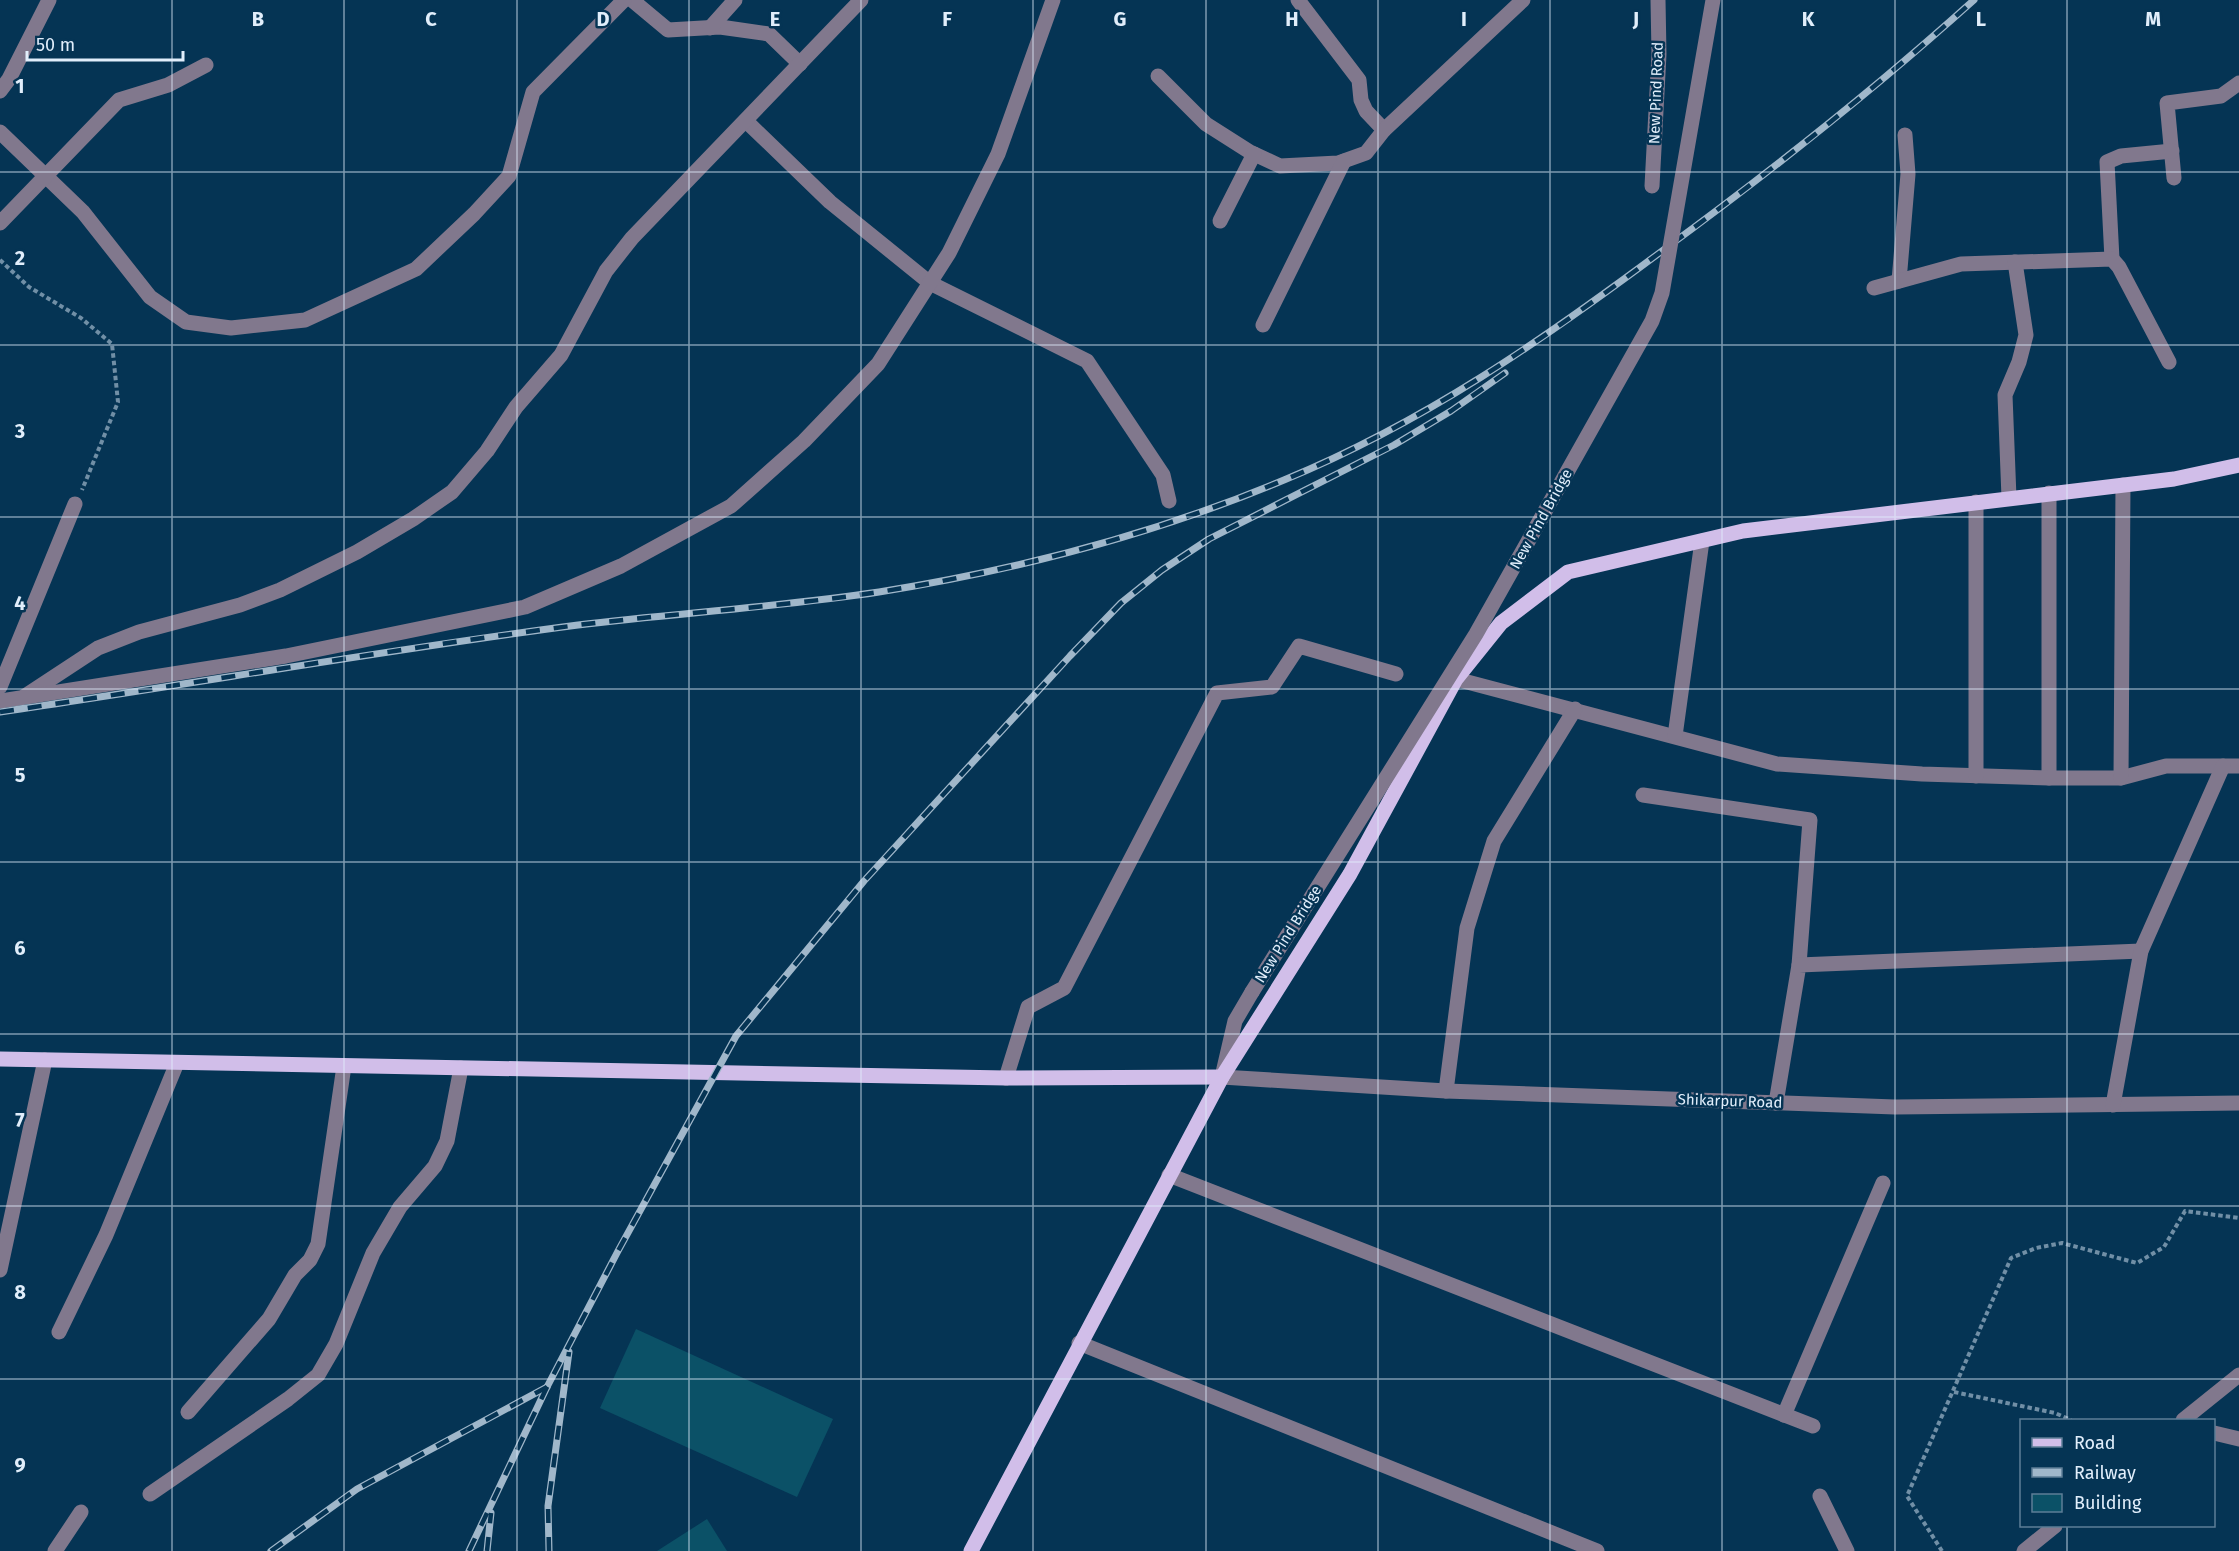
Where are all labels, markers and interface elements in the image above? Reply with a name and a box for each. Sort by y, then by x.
text: B [252,7,264,31]
text: C [425,7,437,31]
text: D [596,7,610,31]
text: E [770,7,780,31]
text: F [942,7,952,31]
text: G [1114,7,1126,31]
text: H [1285,7,1299,31]
text: I [1461,7,1467,31]
text: J [1632,7,1639,31]
text: K [1802,7,1815,31]
text: L [1976,7,1986,31]
text: M [2145,7,2161,31]
scale bar [27,24,183,62]
text: 50 m [36,34,75,56]
street label: New Pind Road [1645,42,1667,144]
text: 1 [15,74,25,98]
text: 2 [15,246,25,270]
text: 3 [14,419,25,443]
street label: New Pind Bridge [1506,466,1576,572]
text: 4 [14,591,26,615]
text: 5 [15,763,26,787]
street label: New Pind Bridge [1251,882,1325,986]
text: 6 [14,936,26,960]
street label: Shikarpur Road [1677,1090,1783,1112]
text: 7 [15,1108,25,1132]
text: 8 [14,1280,26,1304]
legend [2020,1419,2215,1527]
text: Road [2074,1432,2116,1454]
text: 9 [14,1453,26,1477]
text: Railway [2074,1462,2136,1484]
text: Building [2074,1492,2142,1514]

